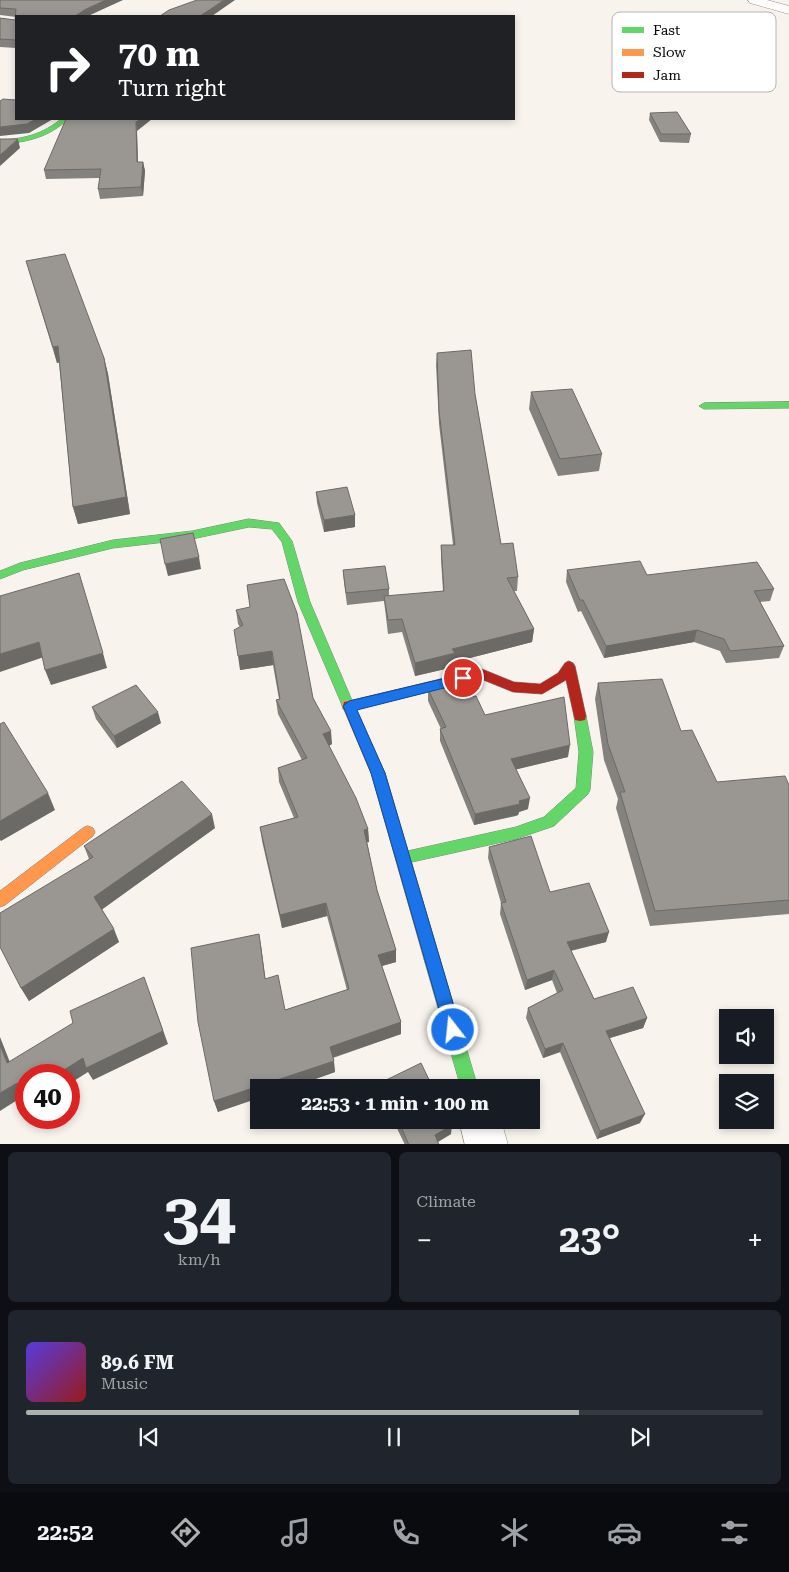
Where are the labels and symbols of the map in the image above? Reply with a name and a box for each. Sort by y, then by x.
legend [612,12,776,92]
text: Fast [653,22,680,38]
text: Slow [653,44,686,60]
text: Jam [653,67,681,83]
pin [442,657,484,699]
position arrow [426,1003,478,1055]
speed limit sign: 40 [15,1064,80,1129]

